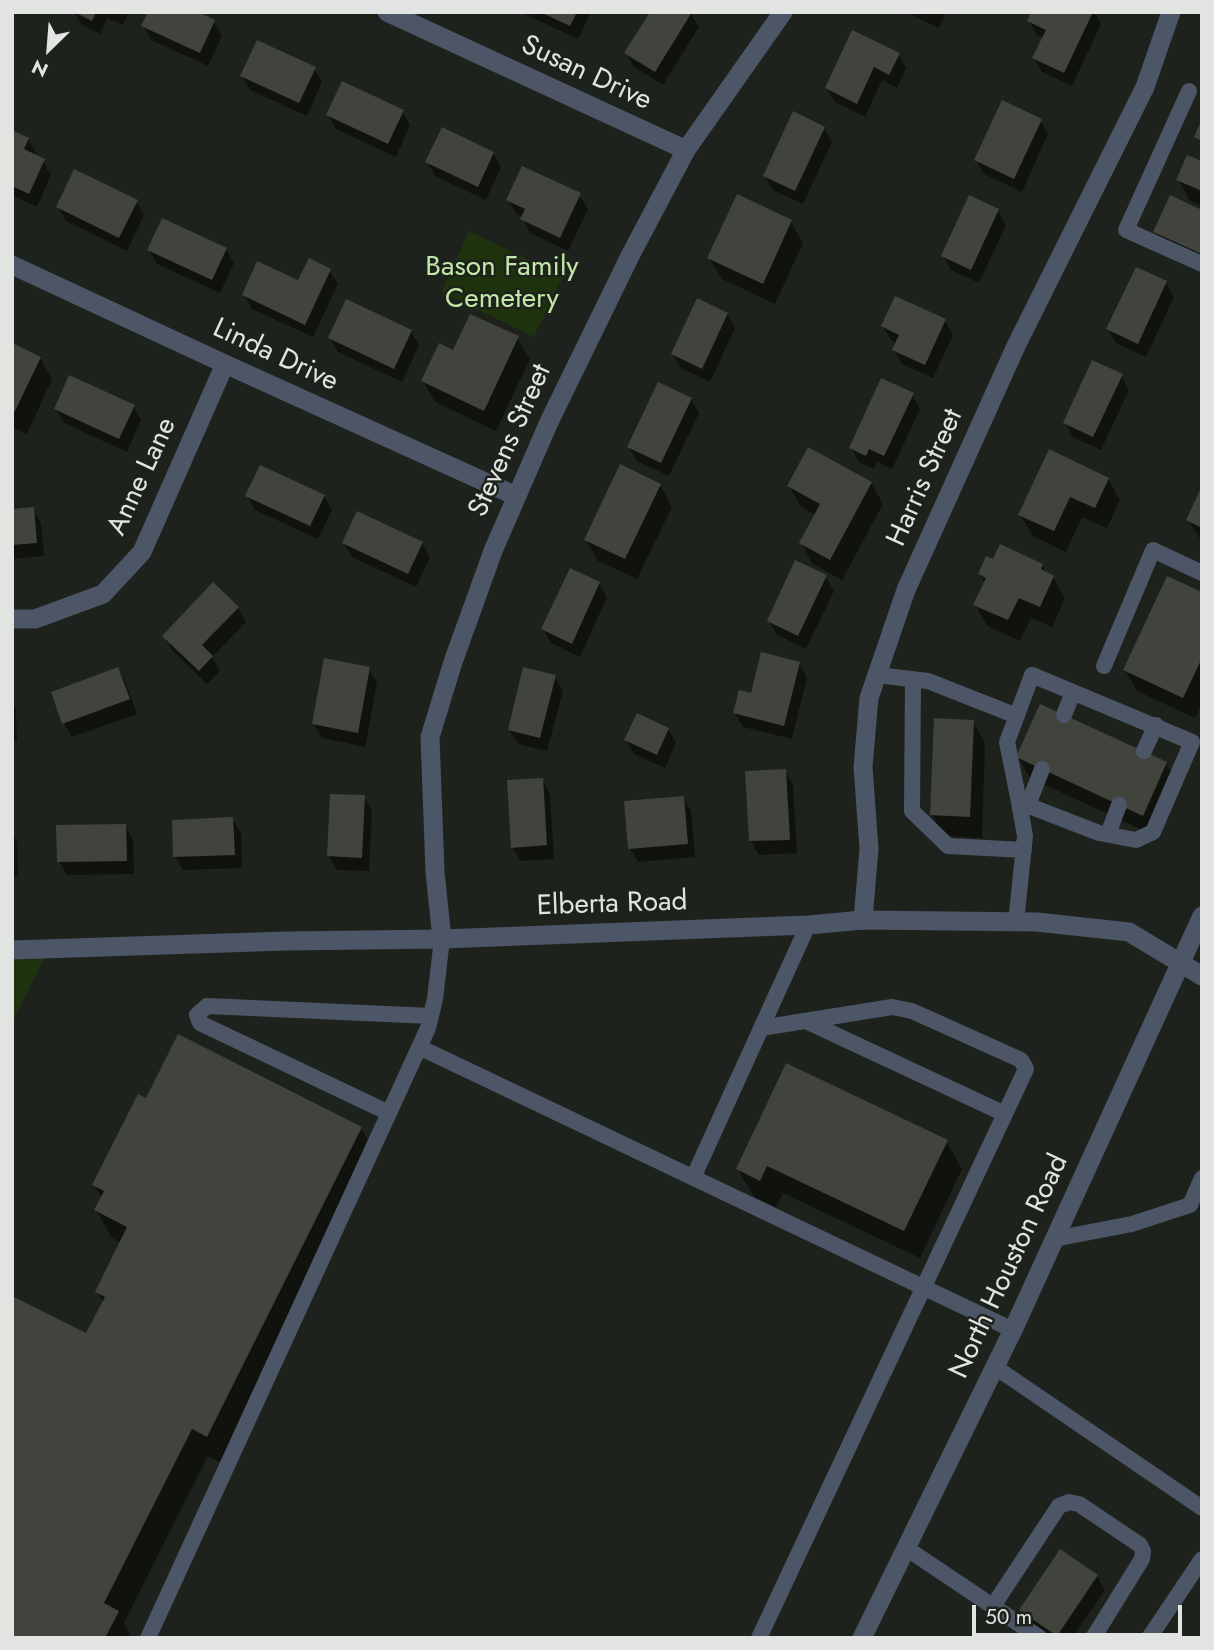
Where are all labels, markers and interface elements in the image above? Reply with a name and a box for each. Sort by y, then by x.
north arrow [14,14,84,84]
street label: Susan Drive [515,29,657,119]
text: N [27,53,52,84]
park label: Bason Family Cemetery [425,251,579,317]
street label: Linda Drive [207,312,343,400]
street label: Stevens Street [462,359,560,523]
street label: Harris Street [881,404,971,552]
street label: Anne Lane [101,413,185,541]
street label: Elberta Road [536,886,688,924]
street label: North Houston Road [943,1150,1077,1384]
scale bar [976,1590,1186,1634]
text: 50 m [985,1602,1032,1632]

